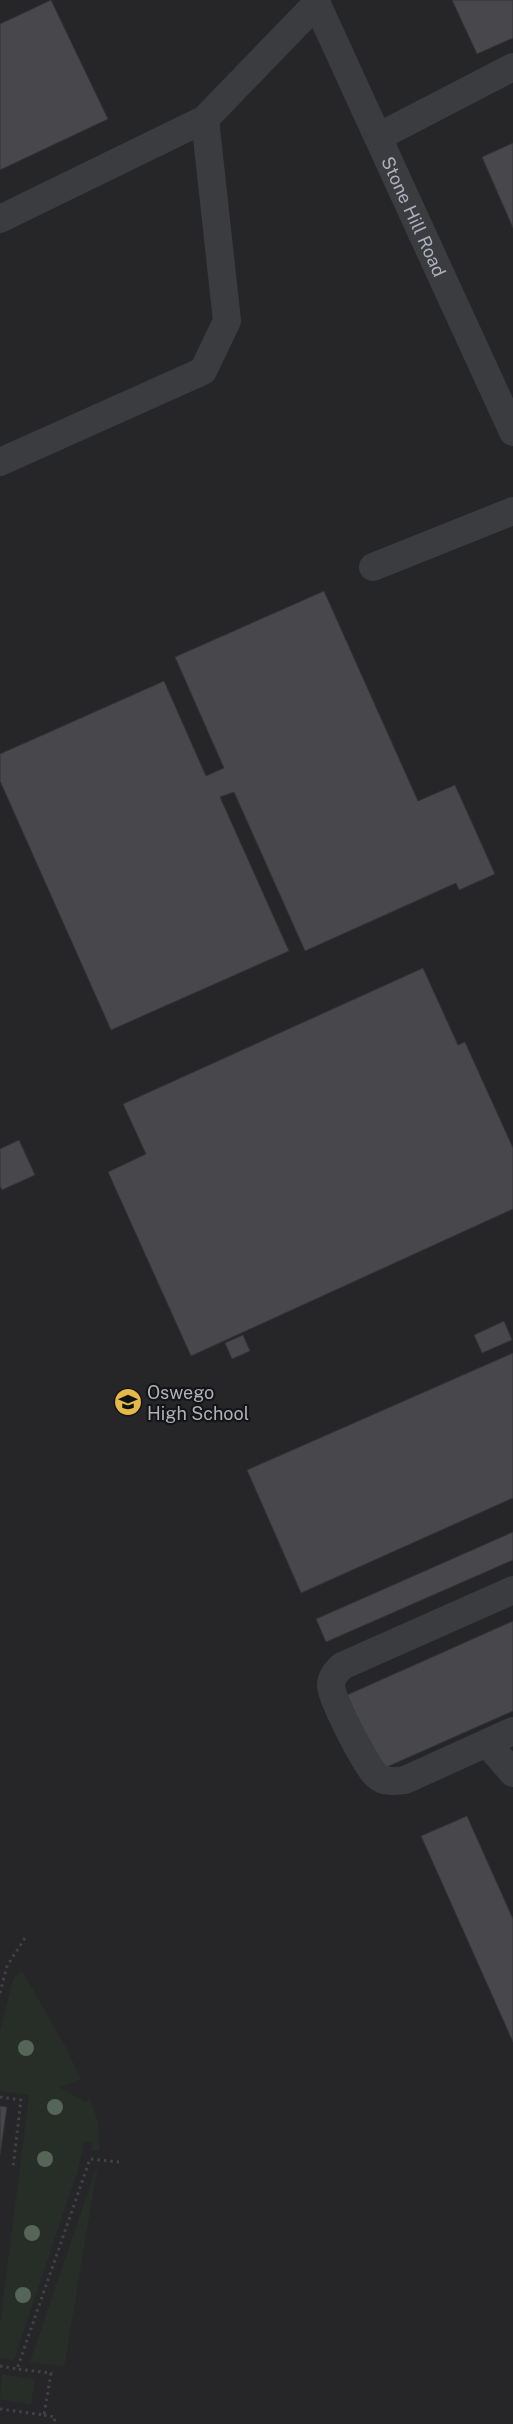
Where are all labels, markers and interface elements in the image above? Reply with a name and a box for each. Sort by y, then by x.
street label: Stone Hill Road [378,153,451,280]
place label: Oswego High School [147,1382,249,1424]
school or university icon: Oswego High School [113,1387,143,1417]

